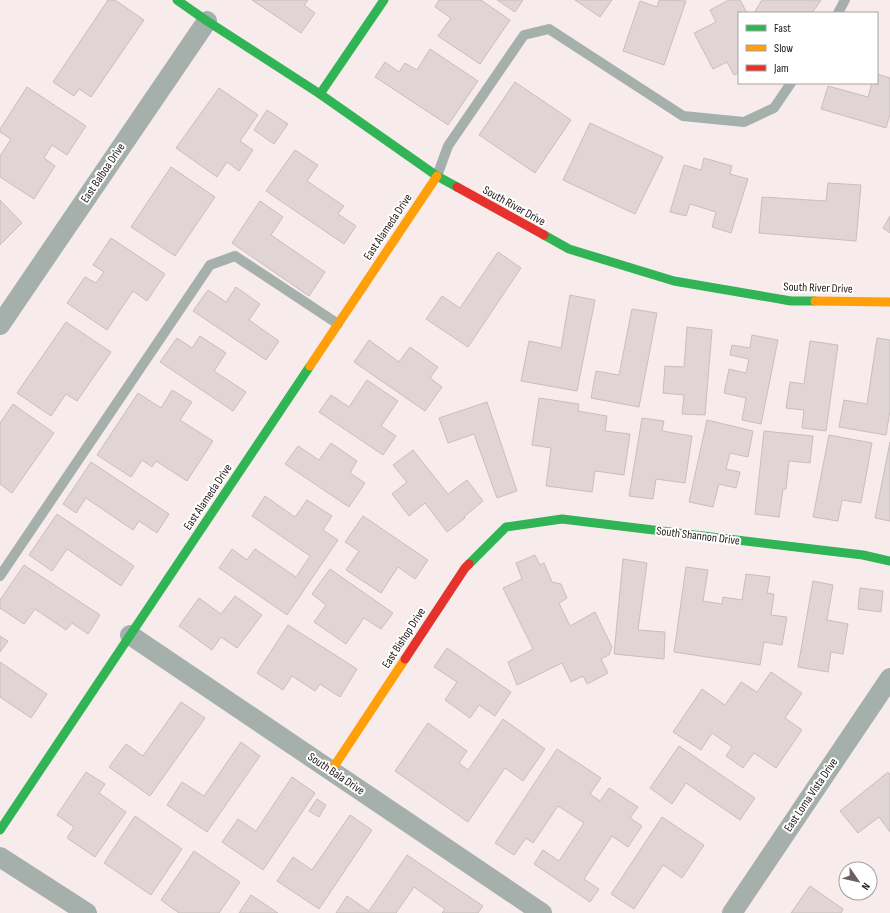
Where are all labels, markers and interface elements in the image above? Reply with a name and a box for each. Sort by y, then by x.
legend [738,12,878,84]
text: Fast [774,21,791,36]
text: Slow [774,41,793,56]
text: Jam [773,61,789,76]
street label: East Balboa Drive [78,140,129,206]
street label: South River Drive [480,183,548,229]
street label: East Alameda Drive [360,191,416,263]
street label: South River Drive [783,279,853,297]
street label: East Alameda Drive [180,461,236,533]
street label: South Shannon Drive [655,523,741,549]
street label: East Bishop Drive [379,605,429,671]
street label: South Bala Drive [305,749,368,799]
street label: East Loma Vista Drive [781,755,841,835]
north arrow [838,861,878,901]
text: N [859,880,873,892]

